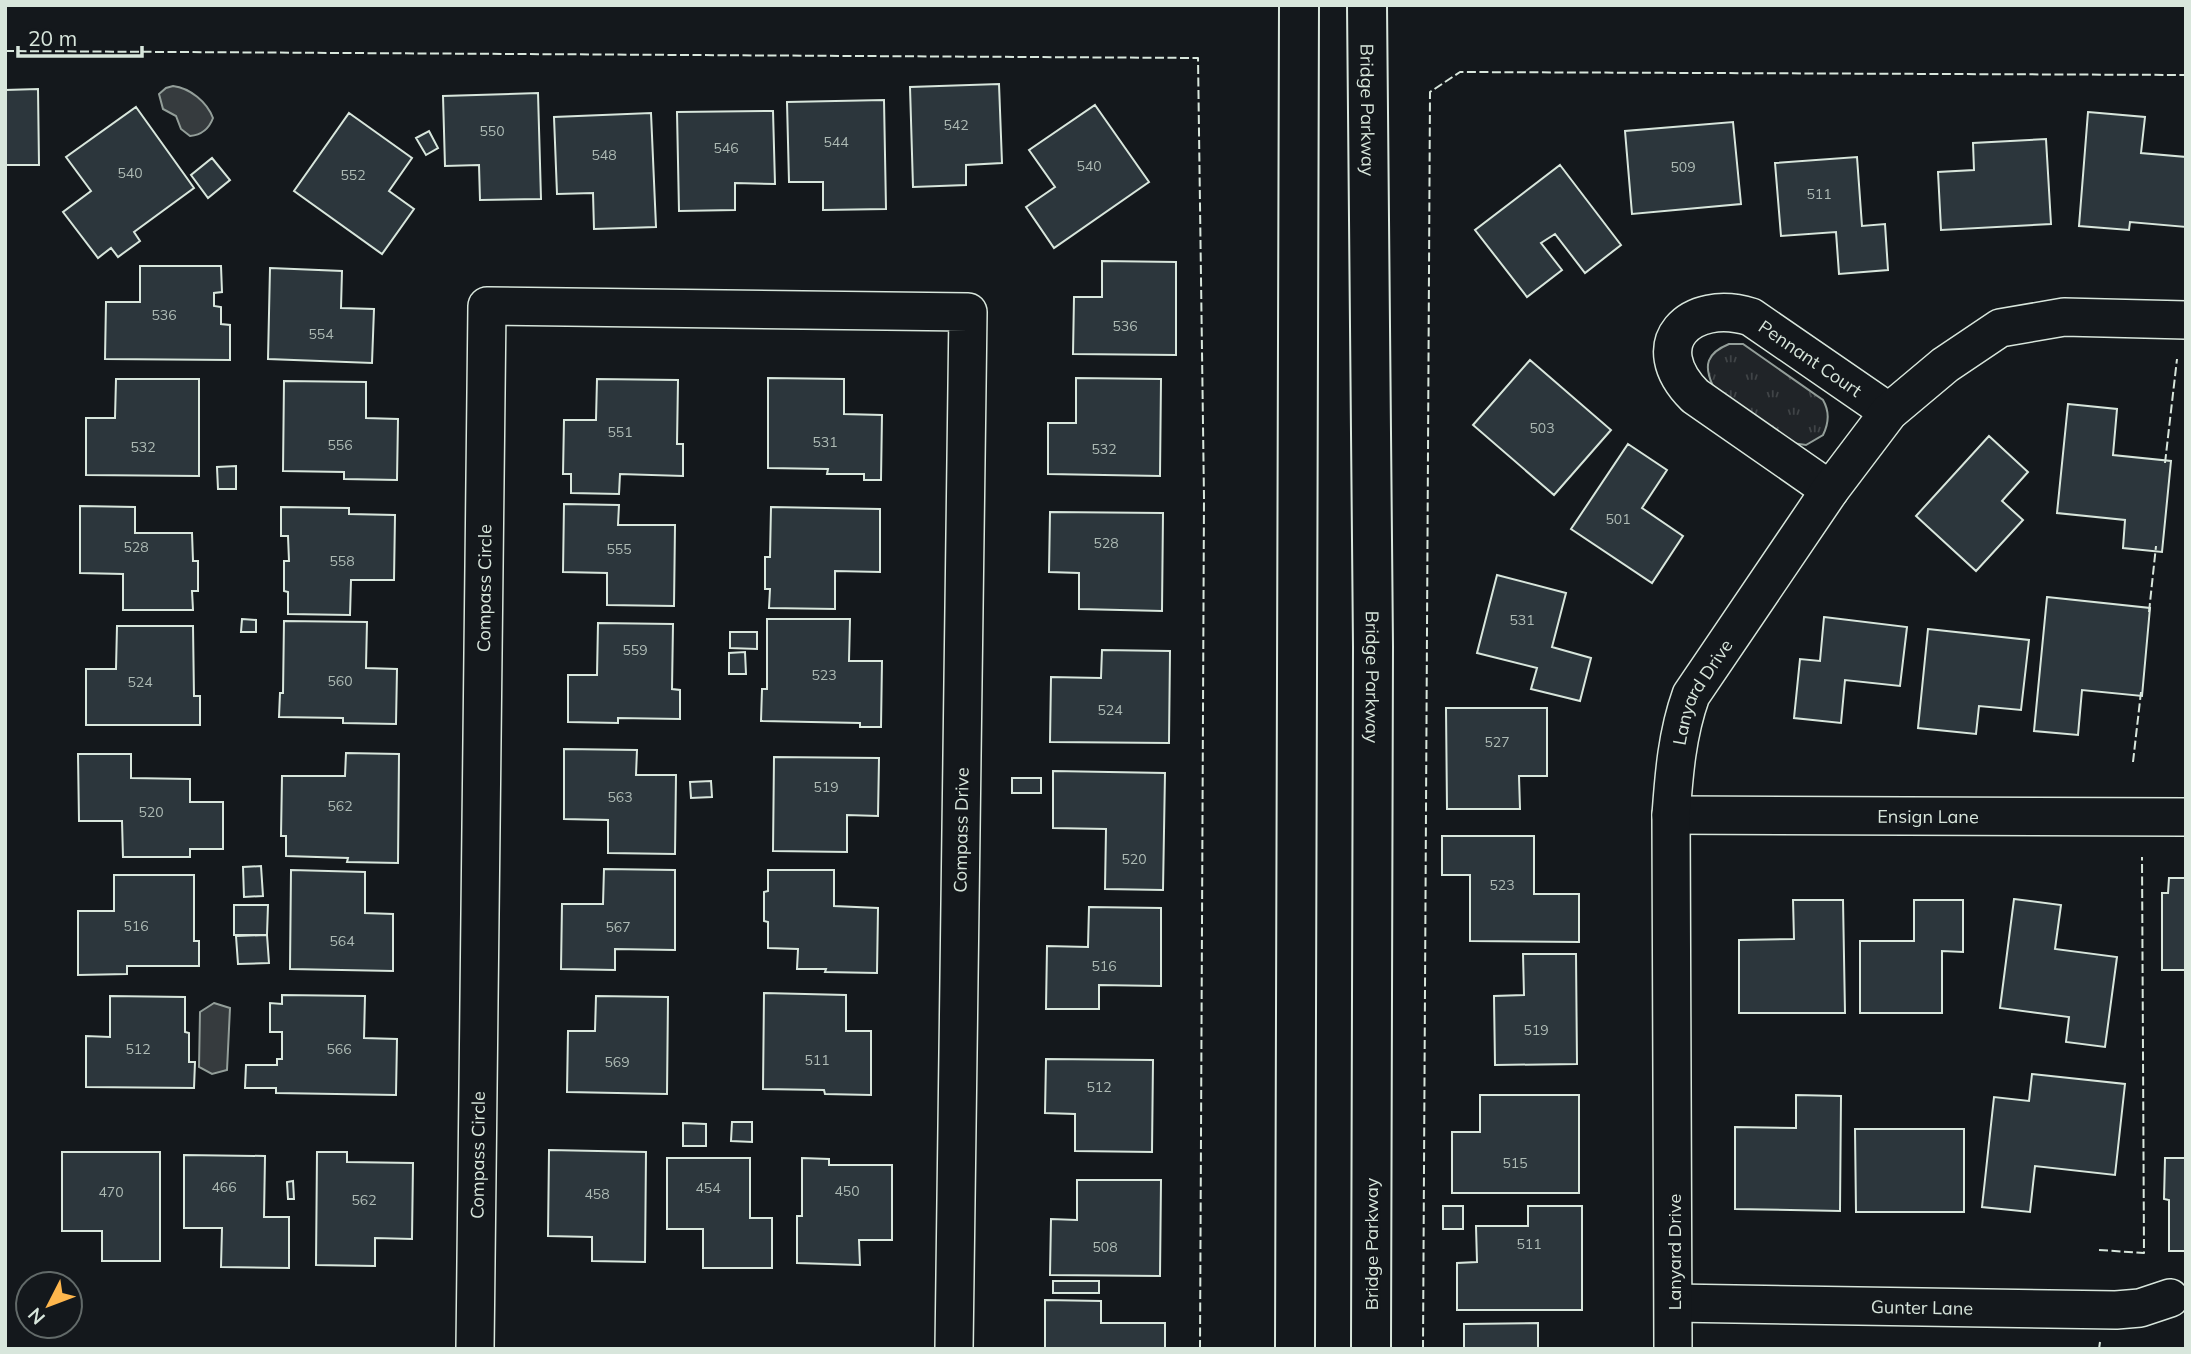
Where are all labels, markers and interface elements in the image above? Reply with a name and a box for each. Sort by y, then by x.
scale bar [18,14,142,58]
text: 20 m [28,25,77,51]
street label: Bridge Parkway [1356,44,1380,177]
house number: 542 [943,116,969,134]
house number: 550 [479,122,505,140]
house number: 544 [823,133,849,151]
house number: 546 [713,139,739,157]
house number: 548 [591,146,617,164]
house number: 540 [1076,157,1102,175]
house number: 509 [1670,158,1696,176]
house number: 540 [117,164,143,182]
house number: 552 [340,166,366,184]
house number: 511 [1806,185,1832,203]
house number: 536 [151,306,177,324]
street label: Pennant Court [1755,314,1867,402]
house number: 536 [1112,317,1138,335]
house number: 554 [308,325,334,343]
house number: 503 [1529,419,1555,437]
house number: 551 [607,423,633,441]
house number: 531 [812,433,838,451]
house number: 556 [327,436,353,454]
house number: 532 [130,438,156,456]
house number: 532 [1091,440,1117,458]
house number: 501 [1605,510,1631,528]
street label: Compass Circle [472,524,496,652]
house number: 528 [1093,534,1119,552]
house number: 528 [123,538,149,556]
house number: 555 [606,540,632,558]
house number: 558 [329,552,355,570]
street label: Bridge Parkway [1361,611,1385,744]
house number: 531 [1509,611,1535,629]
street label: Lanyard Drive [1667,634,1737,747]
house number: 559 [622,641,648,659]
house number: 523 [811,666,837,684]
house number: 560 [327,672,353,690]
house number: 524 [127,673,153,691]
house number: 524 [1097,701,1123,719]
house number: 527 [1484,733,1510,751]
street label: Compass Drive [948,767,974,893]
house number: 519 [813,778,839,796]
house number: 563 [607,788,633,806]
house number: 562 [327,797,353,815]
house number: 520 [138,803,164,821]
street label: Ensign Lane [1877,804,1979,828]
house number: 520 [1121,850,1147,868]
house number: 523 [1489,876,1515,894]
house number: 516 [123,917,149,935]
house number: 567 [605,918,631,936]
house number: 564 [329,932,355,950]
house number: 516 [1091,957,1117,975]
house number: 519 [1523,1021,1549,1039]
house number: 512 [125,1040,151,1058]
house number: 566 [326,1040,352,1058]
house number: 511 [804,1051,830,1069]
house number: 569 [604,1053,630,1071]
house number: 512 [1086,1078,1112,1096]
street label: Compass Circle [465,1091,489,1219]
house number: 515 [1502,1154,1528,1172]
street label: Bridge Parkway [1360,1177,1383,1310]
house number: 466 [211,1178,237,1196]
house number: 454 [695,1179,721,1197]
house number: 450 [834,1182,860,1200]
house number: 470 [98,1183,124,1201]
house number: 458 [584,1185,610,1203]
house number: 562 [351,1191,377,1209]
street label: Lanyard Drive [1663,1194,1686,1310]
house number: 511 [1516,1235,1542,1253]
house number: 508 [1092,1238,1118,1256]
north arrow [14,1270,84,1340]
street label: Gunter Lane [1871,1295,1973,1319]
text: N [23,1303,50,1330]

